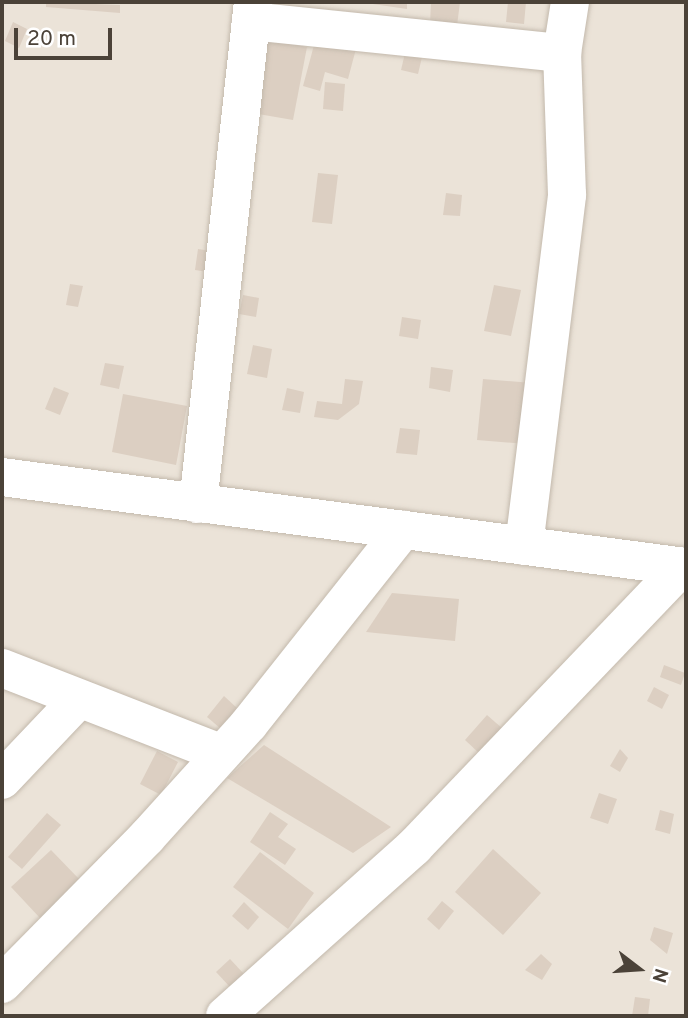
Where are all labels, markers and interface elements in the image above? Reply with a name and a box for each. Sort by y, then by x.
scale bar [18,14,116,58]
text: 20 m [27,26,76,53]
north arrow [604,934,674,1004]
text: N [646,965,673,985]

